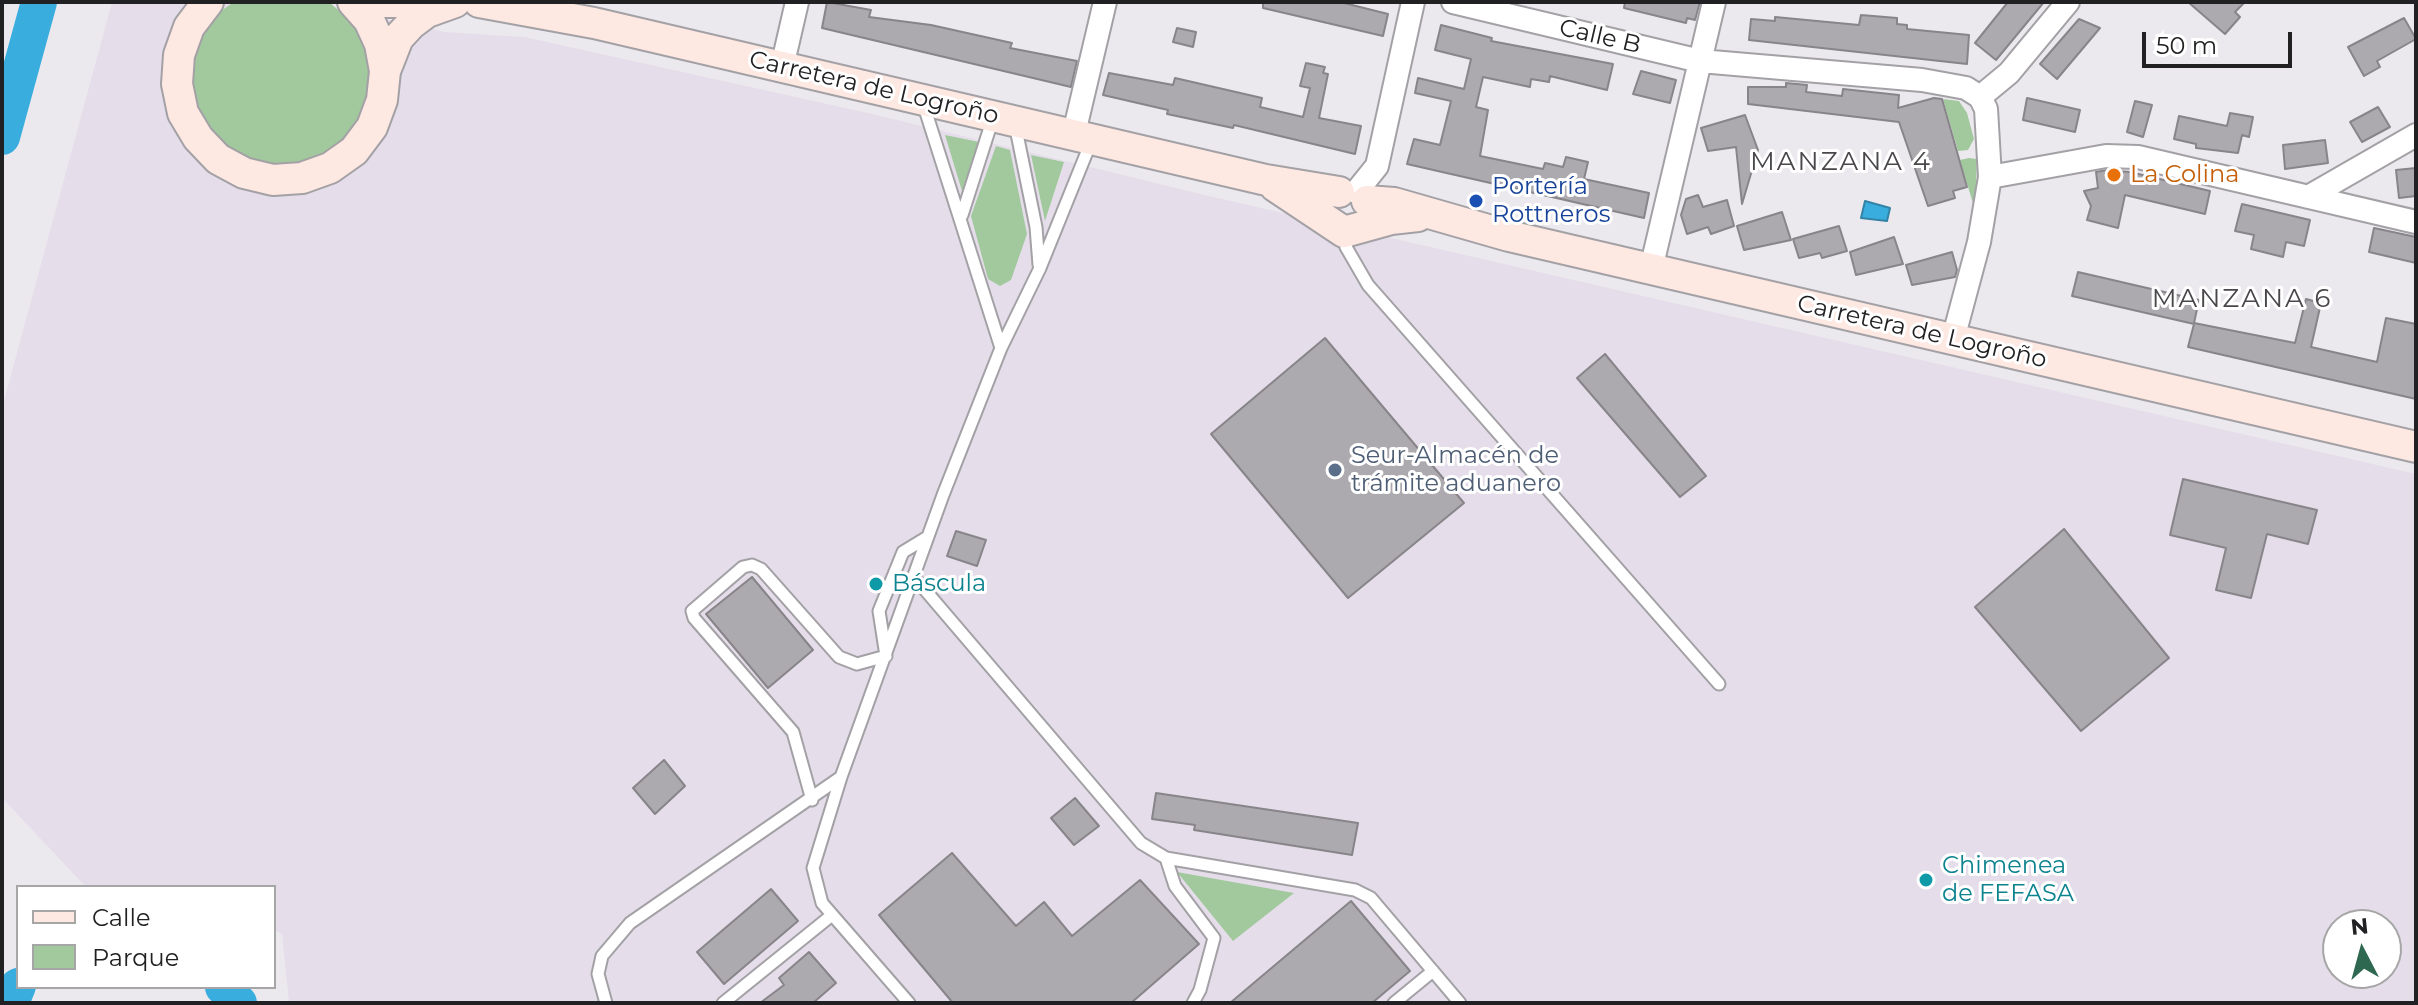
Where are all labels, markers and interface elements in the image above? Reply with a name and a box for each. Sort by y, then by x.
street label: Calle B [1556,14,1644,60]
scale bar [2146,16,2296,66]
text: 50 m [2156,31,2217,60]
street label: Carretera de Logroño [746,45,1002,131]
district label: MANZANA 4 [1750,146,1932,178]
place label: La Colina [2130,161,2239,189]
marker: La Colina [2105,166,2123,184]
place label: Portería Rottneros [1492,173,1610,229]
marker: Portería Rottneros [1467,192,1485,210]
district label: MANZANA 6 [2152,283,2332,315]
street label: Carretera de Logroño [1794,289,2050,375]
place label: Seur-Almacén de trámite aduanero [1351,442,1561,498]
marker: Seur-Almacén de trámite aduanero [1326,461,1344,479]
place label: Báscula [892,570,986,598]
marker: Báscula [867,575,885,593]
place label: Chimenea de FEFASA [1942,852,2074,908]
marker: Chimenea de FEFASA [1917,871,1935,889]
legend [16,885,276,989]
text: Calle [92,903,150,932]
north arrow [2322,909,2402,989]
text: N [2349,912,2370,941]
text: Parque [92,943,179,972]

